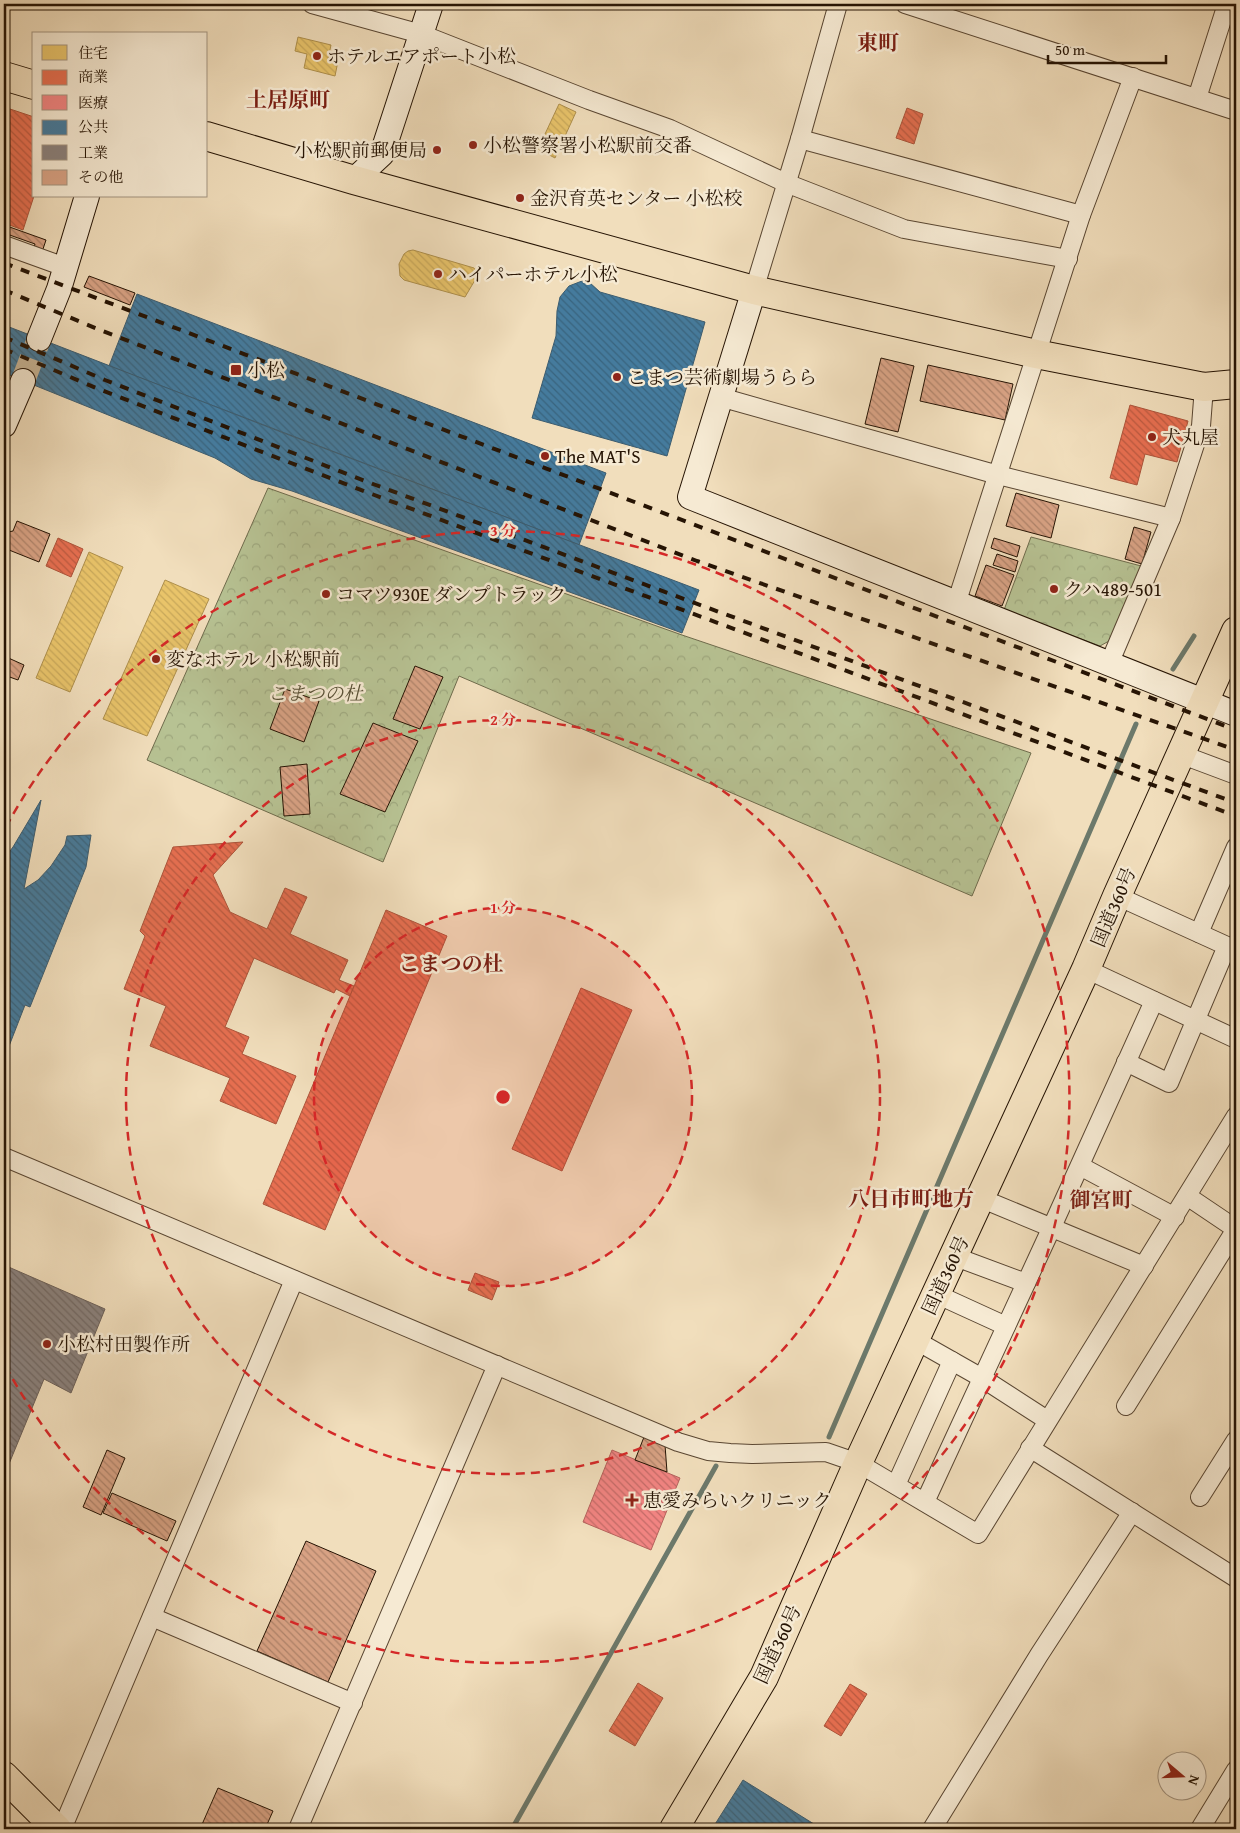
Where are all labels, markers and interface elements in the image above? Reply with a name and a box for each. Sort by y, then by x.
district label: 東町 [857,27,899,58]
legend [32,32,208,198]
scale bar [1048,32,1165,64]
text: 50 m [1055,39,1086,60]
text: 住宅 [78,42,108,63]
place label: ホテルエアポート小松 [327,42,516,70]
marker: ホテルエアポート小松 [311,50,323,62]
text: 商業 [78,66,108,87]
district label: 土居原町 [246,84,330,115]
text: 医療 [78,92,108,113]
text: 公共 [78,116,108,137]
place label: 小松警察署小松駅前交番 [483,131,692,159]
place label: 小松駅前郵便局 [294,136,427,164]
marker: 小松警察署小松駅前交番 [467,139,479,151]
text: 工業 [78,142,108,163]
marker: 小松駅前郵便局 [431,144,443,156]
text: その他 [78,166,123,187]
place label: 金沢育英センター 小松校 [530,184,742,212]
marker: 金沢育英センター 小松校 [514,192,526,204]
place label: ハイパーホテル小松 [448,260,618,288]
marker: ハイパーホテル小松 [432,268,444,280]
place label: 小松 [247,356,285,384]
marker: 小松 [229,363,243,377]
place label: こまつ芸術劇場うらら [627,363,817,391]
marker: こまつ芸術劇場うらら [611,371,623,383]
place label: 犬丸屋 [1162,423,1219,451]
marker: 犬丸屋 [1146,431,1158,443]
place label: The MAT'S [555,442,640,470]
marker: The MAT'S [539,450,551,462]
text: 3 分 [490,520,516,541]
place label: クハ489-501 [1064,575,1162,603]
place label: コマツ930E ダンプトラック [336,580,566,608]
marker: クハ489-501 [1048,583,1060,595]
marker: コマツ930E ダンプトラック [320,588,332,600]
place label: 変なホテル 小松駅前 [166,645,340,673]
marker: 変なホテル 小松駅前 [150,653,162,665]
park label: こまつの杜 [267,679,364,707]
text: 2 分 [490,709,516,730]
street label: 国道360号 [1084,863,1142,951]
text: 1 分 [490,897,516,918]
district label: こまつの杜 [399,948,504,979]
centre of rings [494,1088,512,1106]
district label: 八日市町地方 [848,1183,974,1214]
district label: 御宮町 [1070,1184,1133,1215]
street label: 国道360号 [914,1231,976,1319]
place label: 小松村田製作所 [57,1330,190,1358]
marker: 小松村田製作所 [41,1338,53,1350]
place label: 恵愛みらいクリニック [643,1486,832,1514]
marker: 恵愛みらいクリニック [625,1493,639,1507]
street label: 国道360号 [746,1600,808,1688]
north arrow [1158,1750,1208,1800]
text: N [1183,1773,1205,1789]

